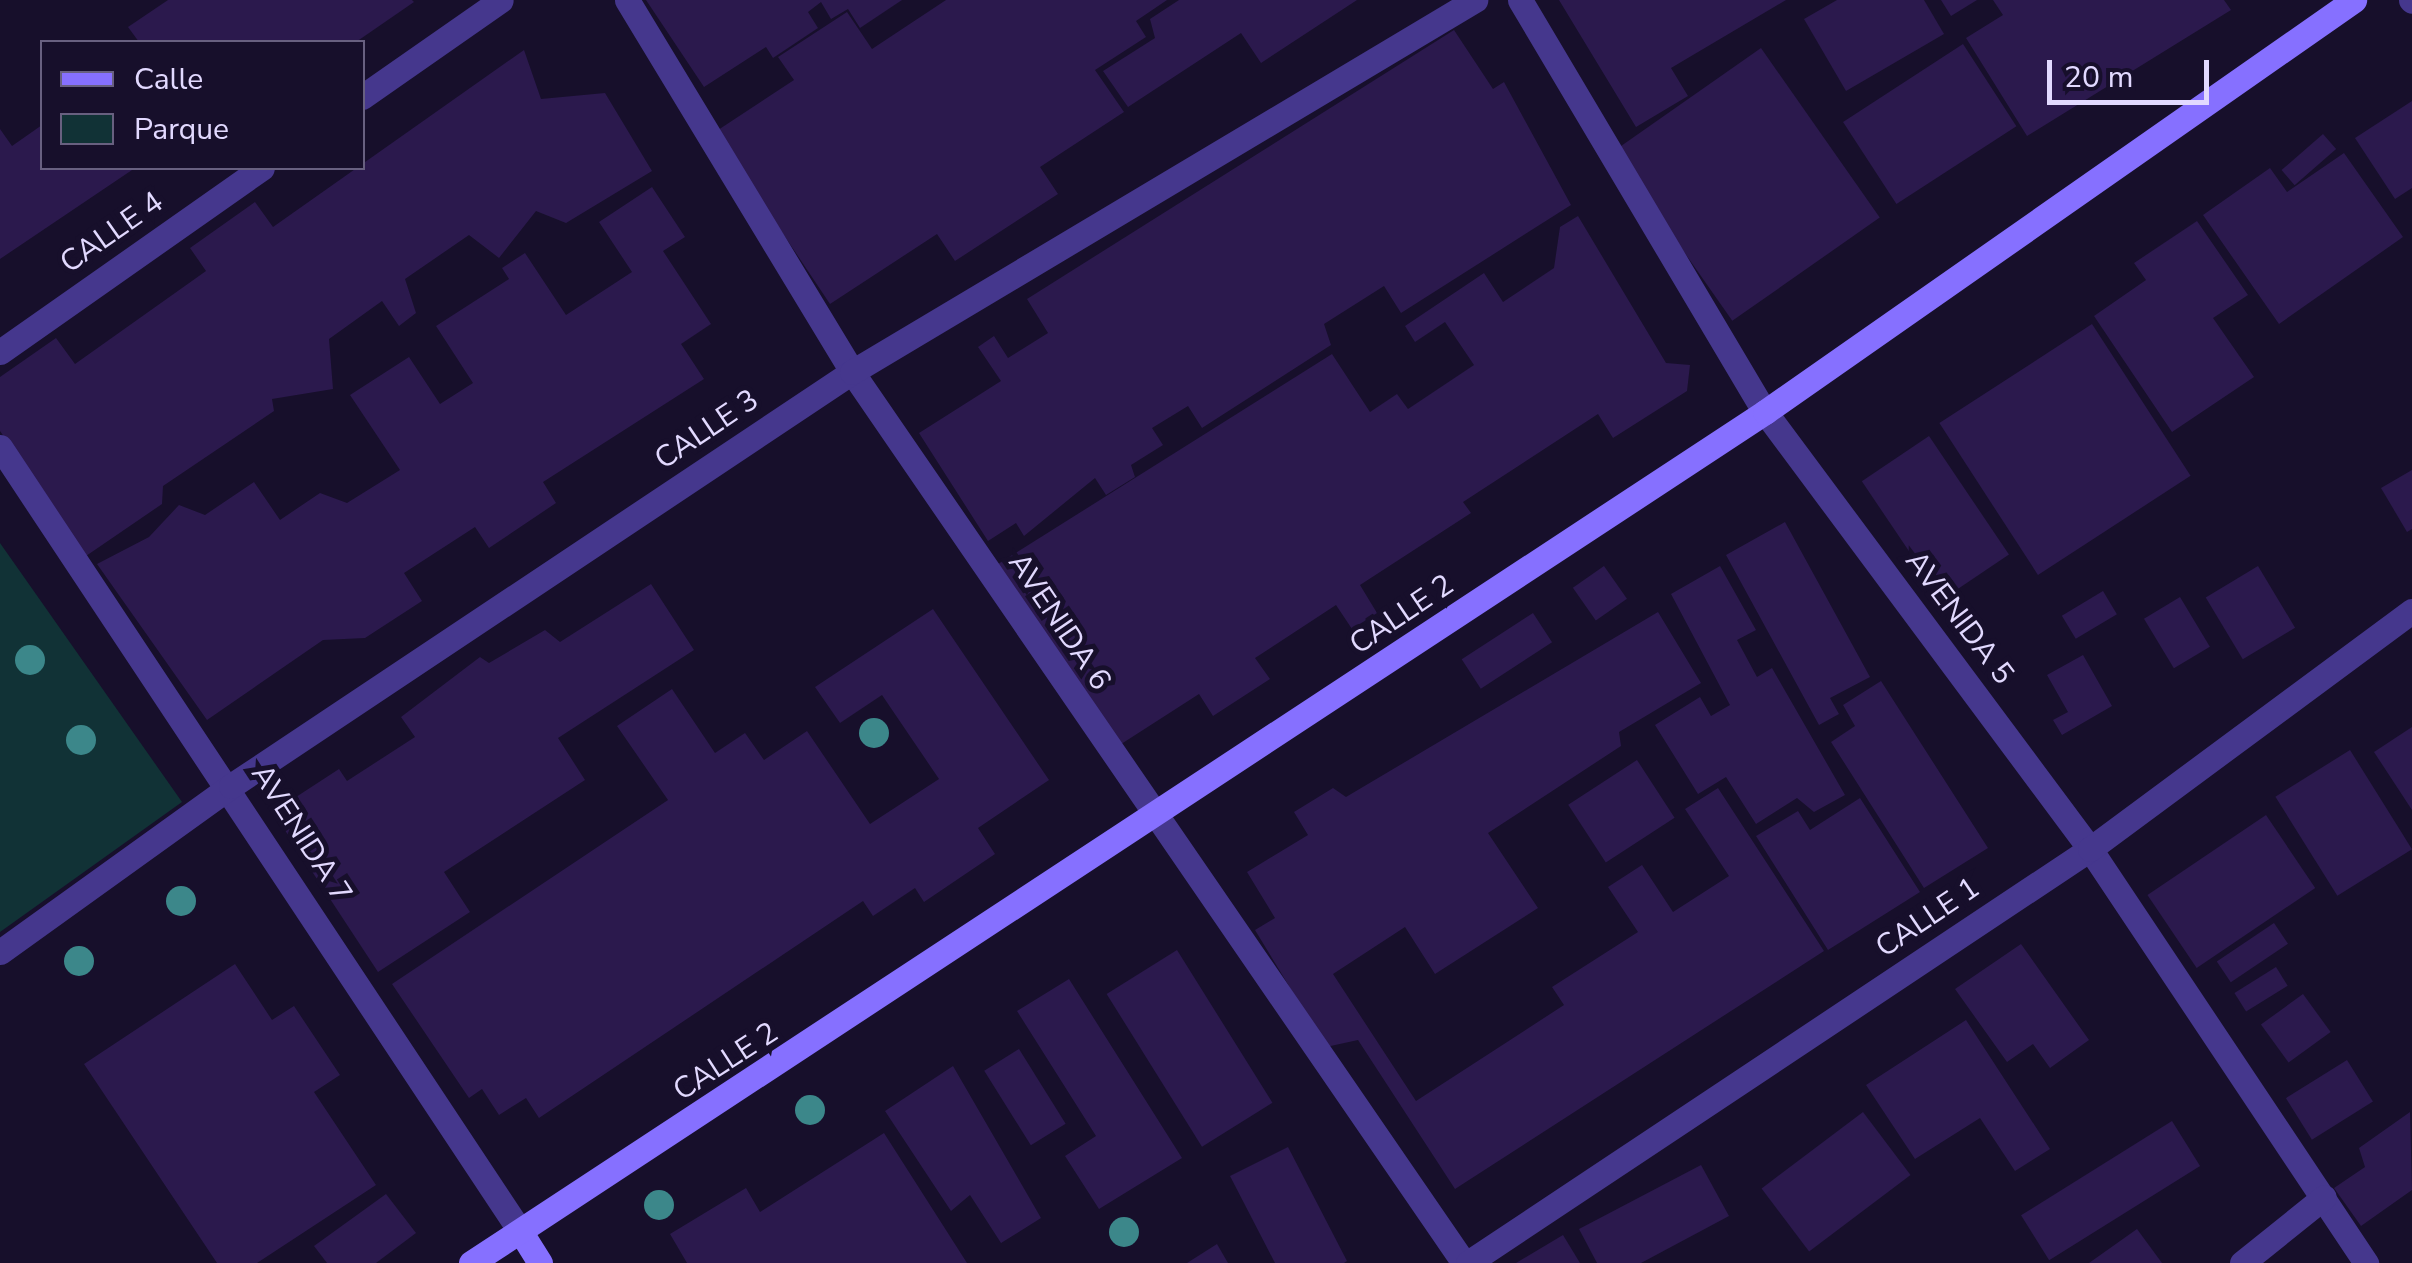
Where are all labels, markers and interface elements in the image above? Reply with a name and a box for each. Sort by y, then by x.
legend [40,40,365,170]
scale bar [2052,40,2214,102]
text: 20 m [2064,57,2133,98]
text: Calle [134,59,203,100]
text: Parque [134,109,229,150]
street label: CALLE 4 [54,185,170,281]
street label: CALLE 3 [648,382,766,478]
street label: AVENIDA 5 [1897,544,2021,692]
street label: AVENIDA 6 [1000,547,1118,697]
street label: CALLE 2 [1343,567,1461,663]
street label: AVENIDA 7 [243,758,359,910]
street label: CALLE 1 [1869,870,1987,966]
street label: CALLE 2 [667,1015,785,1109]

